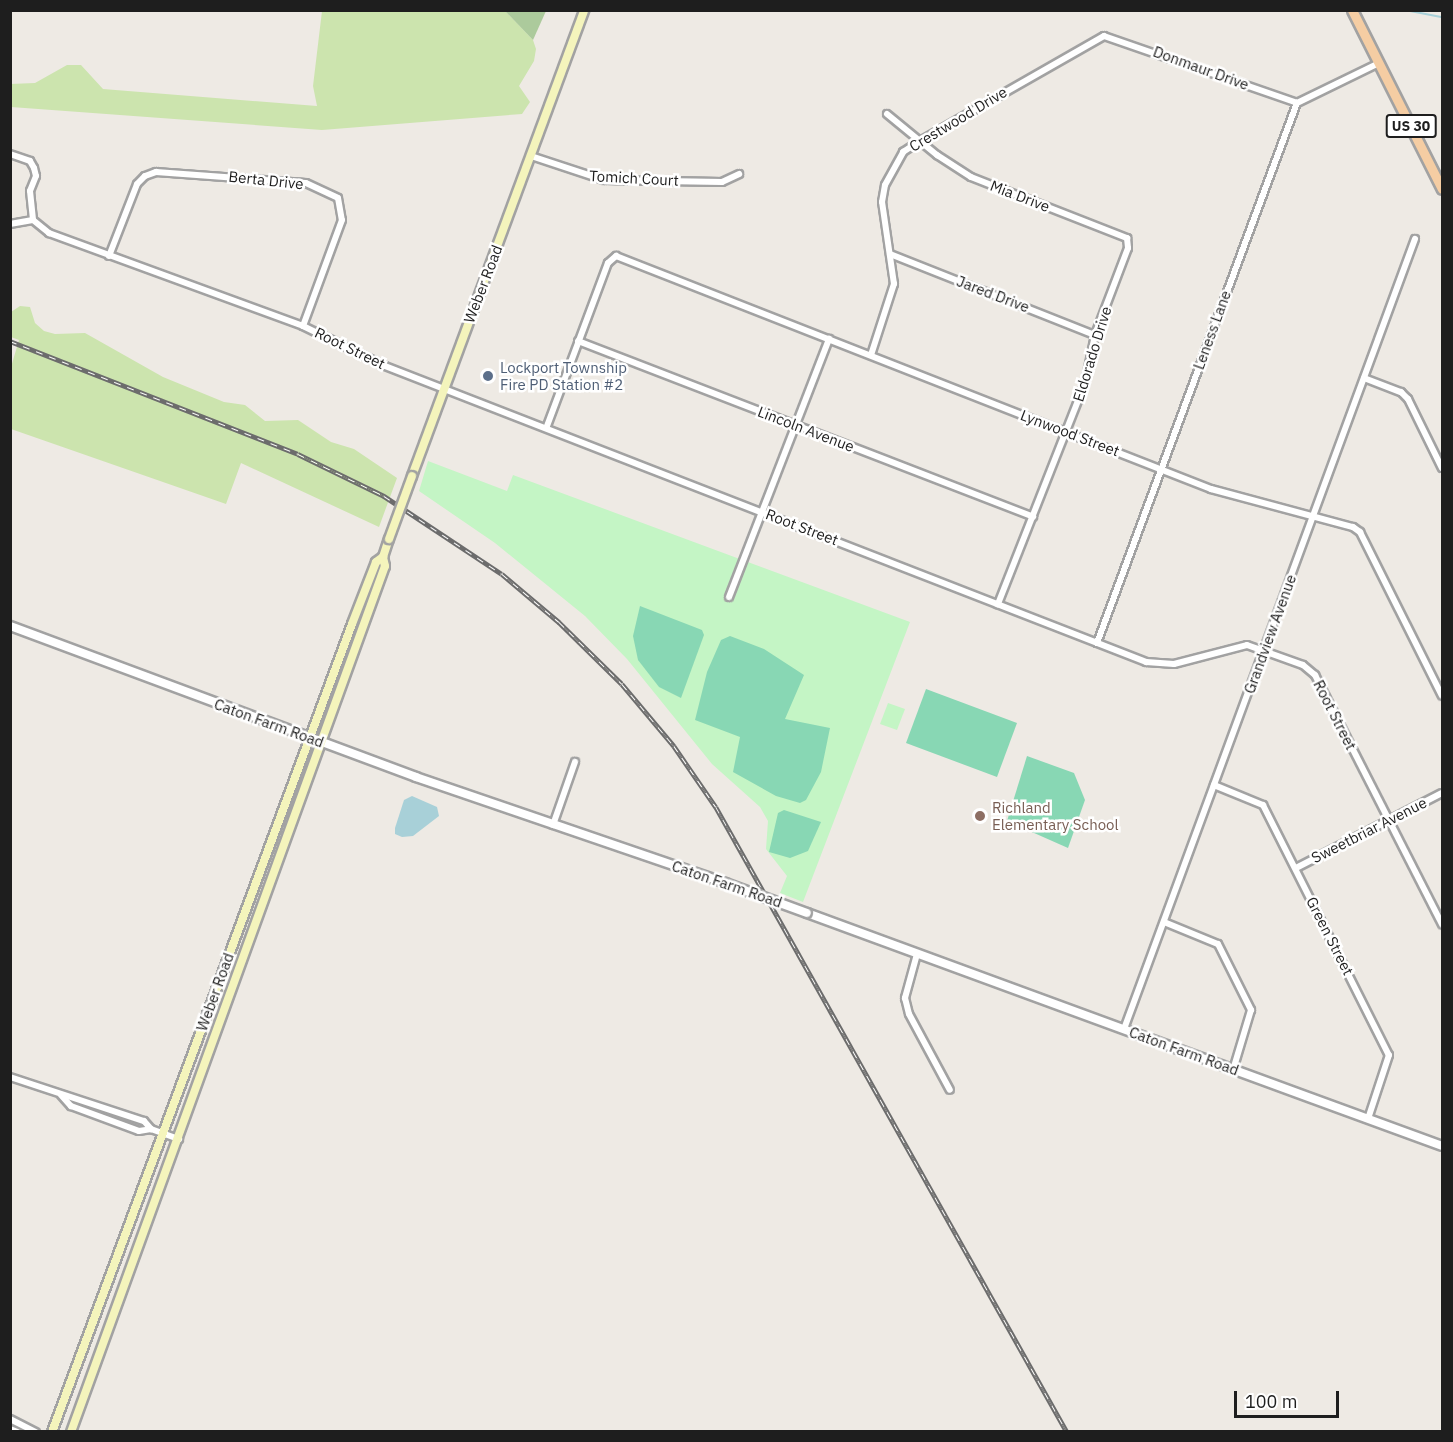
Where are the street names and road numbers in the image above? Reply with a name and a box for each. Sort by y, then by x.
street label: Donmaur Drive [1151,42,1251,94]
street label: Crestwood Drive [906,83,1010,155]
road number: US 30 [1386,115,1436,137]
street label: Berta Drive [228,167,304,193]
street label: Tomich Court [589,167,679,189]
street label: Mia Drive [988,176,1052,216]
street label: Weber Road [460,243,506,325]
street label: Jared Drive [954,272,1032,316]
street label: Leness Lane [1189,288,1235,372]
street label: Eldorado Drive [1069,304,1115,404]
street label: Root Street [312,323,388,373]
street label: Lincoln Avenue [755,402,857,456]
street label: Lynwood Street [1018,406,1122,460]
street label: Root Street [763,505,841,549]
street label: Grandview Avenue [1240,572,1300,696]
street label: Root Street [1310,677,1360,753]
street label: Caton Farm Road [212,695,326,751]
street label: Sweetbriar Avenue [1308,793,1430,867]
street label: Caton Farm Road [670,857,784,911]
street label: Green Street [1303,894,1357,978]
street label: Weber Road [193,950,237,1034]
street label: Caton Farm Road [1127,1023,1241,1079]

